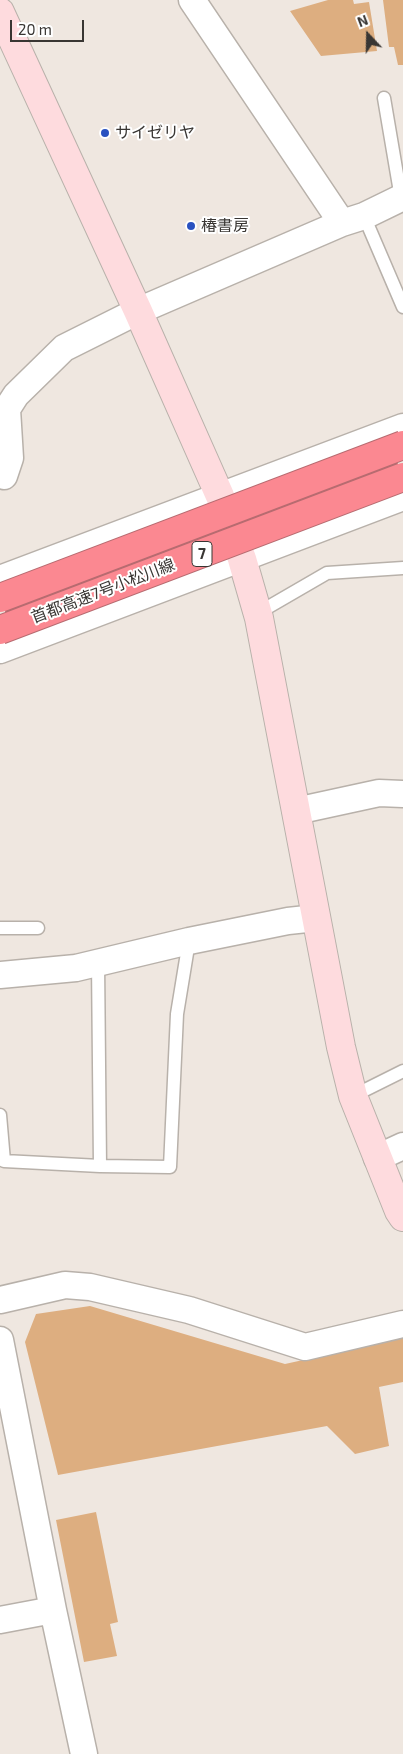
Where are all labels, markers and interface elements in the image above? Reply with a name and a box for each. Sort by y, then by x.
scale bar [12,10,86,42]
north arrow [343,10,393,60]
text: N [355,11,370,30]
text: 20 m [18,20,52,38]
place label: サイゼリヤ [115,123,195,143]
marker: サイゼリヤ [99,127,111,139]
place label: 椿書房 [201,216,249,236]
marker: 椿書房 [185,220,197,232]
road number: 7 [192,542,212,566]
street label: 首都高速7号小松川線 [29,555,177,627]

